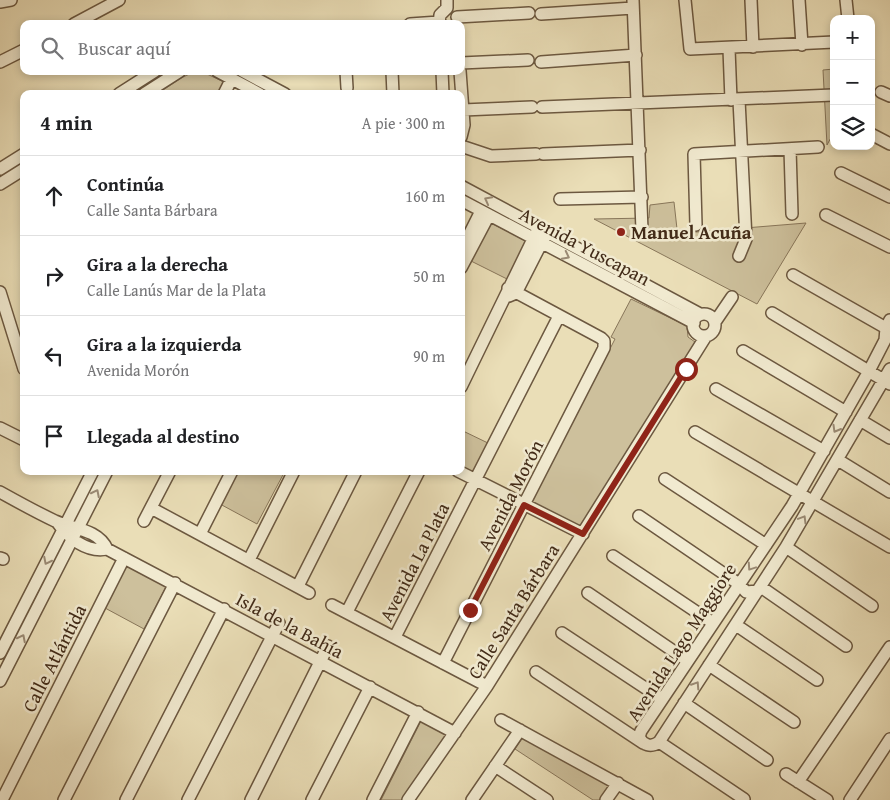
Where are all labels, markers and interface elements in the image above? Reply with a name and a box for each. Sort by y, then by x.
map controls [830,15,875,150]
button: + [830,15,875,60]
search box [20,20,465,75]
icon: search [38,34,66,62]
text: Buscar aquí [78,34,171,62]
button: − [830,60,875,105]
button: layers [830,105,875,150]
text: 4 min [40,107,92,138]
text: A pie · 300 m [362,111,445,135]
text: Continúa [87,170,164,198]
icon: ahead [40,182,68,210]
text: 160 m [405,184,445,208]
one-way arrow [484,196,493,206]
text: Calle Santa Bárbara [87,198,217,222]
street label: Avenida Yuscapan [515,200,656,292]
place label: Manuel Acuña [631,218,752,246]
marker: Manuel Acuña [615,226,627,238]
text: Gira a la derecha [87,250,228,278]
one-way arrow [561,250,570,260]
icon: right [40,262,68,290]
text: 50 m [413,264,445,288]
text: Calle Lanús Mar de la Plata [87,278,266,302]
text: Gira a la izquierda [87,330,242,358]
icon: left [40,342,68,370]
text: 90 m [413,344,445,368]
text: Avenida Morón [87,358,189,382]
route start [675,358,698,381]
icon: arrive [40,422,68,450]
text: Llegada al destino [87,422,239,450]
one-way arrow [832,423,842,432]
street label: Avenida Morón [470,434,550,555]
one-way arrow [90,489,100,498]
street label: Avenida La Plata [372,498,456,626]
one-way arrow [796,515,806,524]
street label: Calle Santa Bárbara [460,538,566,684]
one-way arrow [43,556,53,565]
street label: Avenida Lago Maggiore [619,557,743,727]
one-way arrow [748,561,757,571]
street label: Isla de la Bahía [231,585,349,665]
street label: Calle Atlántida [15,599,93,717]
route end [459,599,482,622]
one-way arrow [16,634,26,643]
one-way arrow [690,681,699,691]

